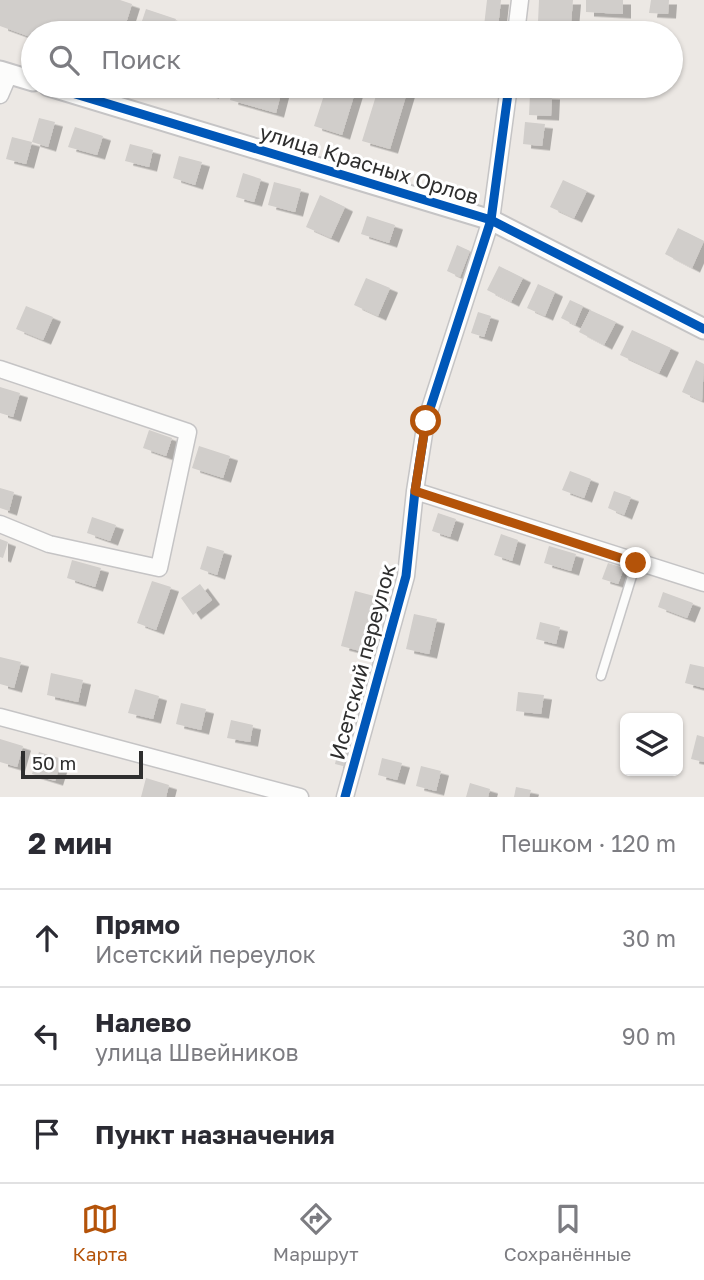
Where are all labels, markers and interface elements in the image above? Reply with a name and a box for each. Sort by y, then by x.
search box [21,21,683,98]
icon: search [45,41,83,79]
text: Поиск [101,44,181,75]
street label: улица Красных Орлов [257,118,482,210]
route start [410,405,441,436]
route end [620,547,651,578]
street label: Исетский переулок [323,561,401,762]
map controls [620,713,683,776]
button: layers [620,713,683,776]
scale bar [21,748,144,780]
text: 50 m [32,751,76,774]
text: 2 мин [28,825,112,861]
text: Пешком · 120 m [500,829,676,857]
text: Прямо [95,909,180,940]
icon: ahead [28,919,66,957]
text: 30 m [622,924,676,952]
text: Исетский переулок [95,940,316,968]
text: Налево [95,1007,191,1038]
icon: left [28,1017,66,1055]
text: 90 m [622,1022,676,1050]
text: улица Швейников [95,1038,298,1066]
icon: arrive [28,1115,66,1153]
text: Пункт назначения [95,1119,335,1150]
tab: Карта [73,1200,128,1265]
tab: Маршрут [273,1200,359,1265]
tab: Сохранённые [504,1200,631,1265]

